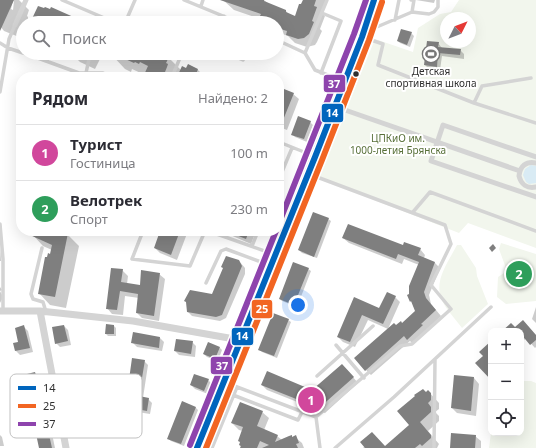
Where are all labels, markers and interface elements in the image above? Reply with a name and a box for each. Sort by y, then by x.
north arrow [440,12,476,48]
search box [16,16,284,60]
icon: search [30,27,52,49]
text: Поиск [62,28,107,48]
sports icon: Детская спортивная школа [421,44,441,64]
place label: Детская спортивная школа [386,64,476,90]
unlabelled marker [351,69,361,79]
line badge: 37 [323,74,346,93]
text: 37 [328,76,340,91]
text: Рядом [32,87,88,110]
text: Найдено: 2 [198,89,268,107]
line badge: 14 [321,103,344,123]
text: 14 [326,105,339,120]
park label: ЦПКиО им. 1000-летия Брянска [350,131,446,157]
text: Турист [70,134,122,154]
text: 1 [41,144,49,162]
text: 100 m [230,144,268,162]
text: Гостиница [70,154,136,172]
text: Велотрек [70,190,142,210]
text: 2 [41,200,49,218]
text: 230 m [230,200,268,218]
text: Спорт [70,210,108,228]
pin: 2 [506,259,532,289]
your location [288,295,308,315]
line badge: 25 [251,299,273,319]
text: 25 [256,301,268,316]
line badge: 14 [231,327,254,346]
text: 14 [236,328,249,343]
map controls [488,328,524,436]
button: + [488,328,524,364]
line badge: 37 [210,356,233,375]
text: 37 [216,358,228,373]
button: − [488,364,524,400]
legend [10,374,142,438]
text: 14 [43,380,56,395]
pin: 1 [298,385,324,415]
text: 25 [43,398,56,413]
button: locate [488,400,524,436]
text: 37 [43,416,56,431]

